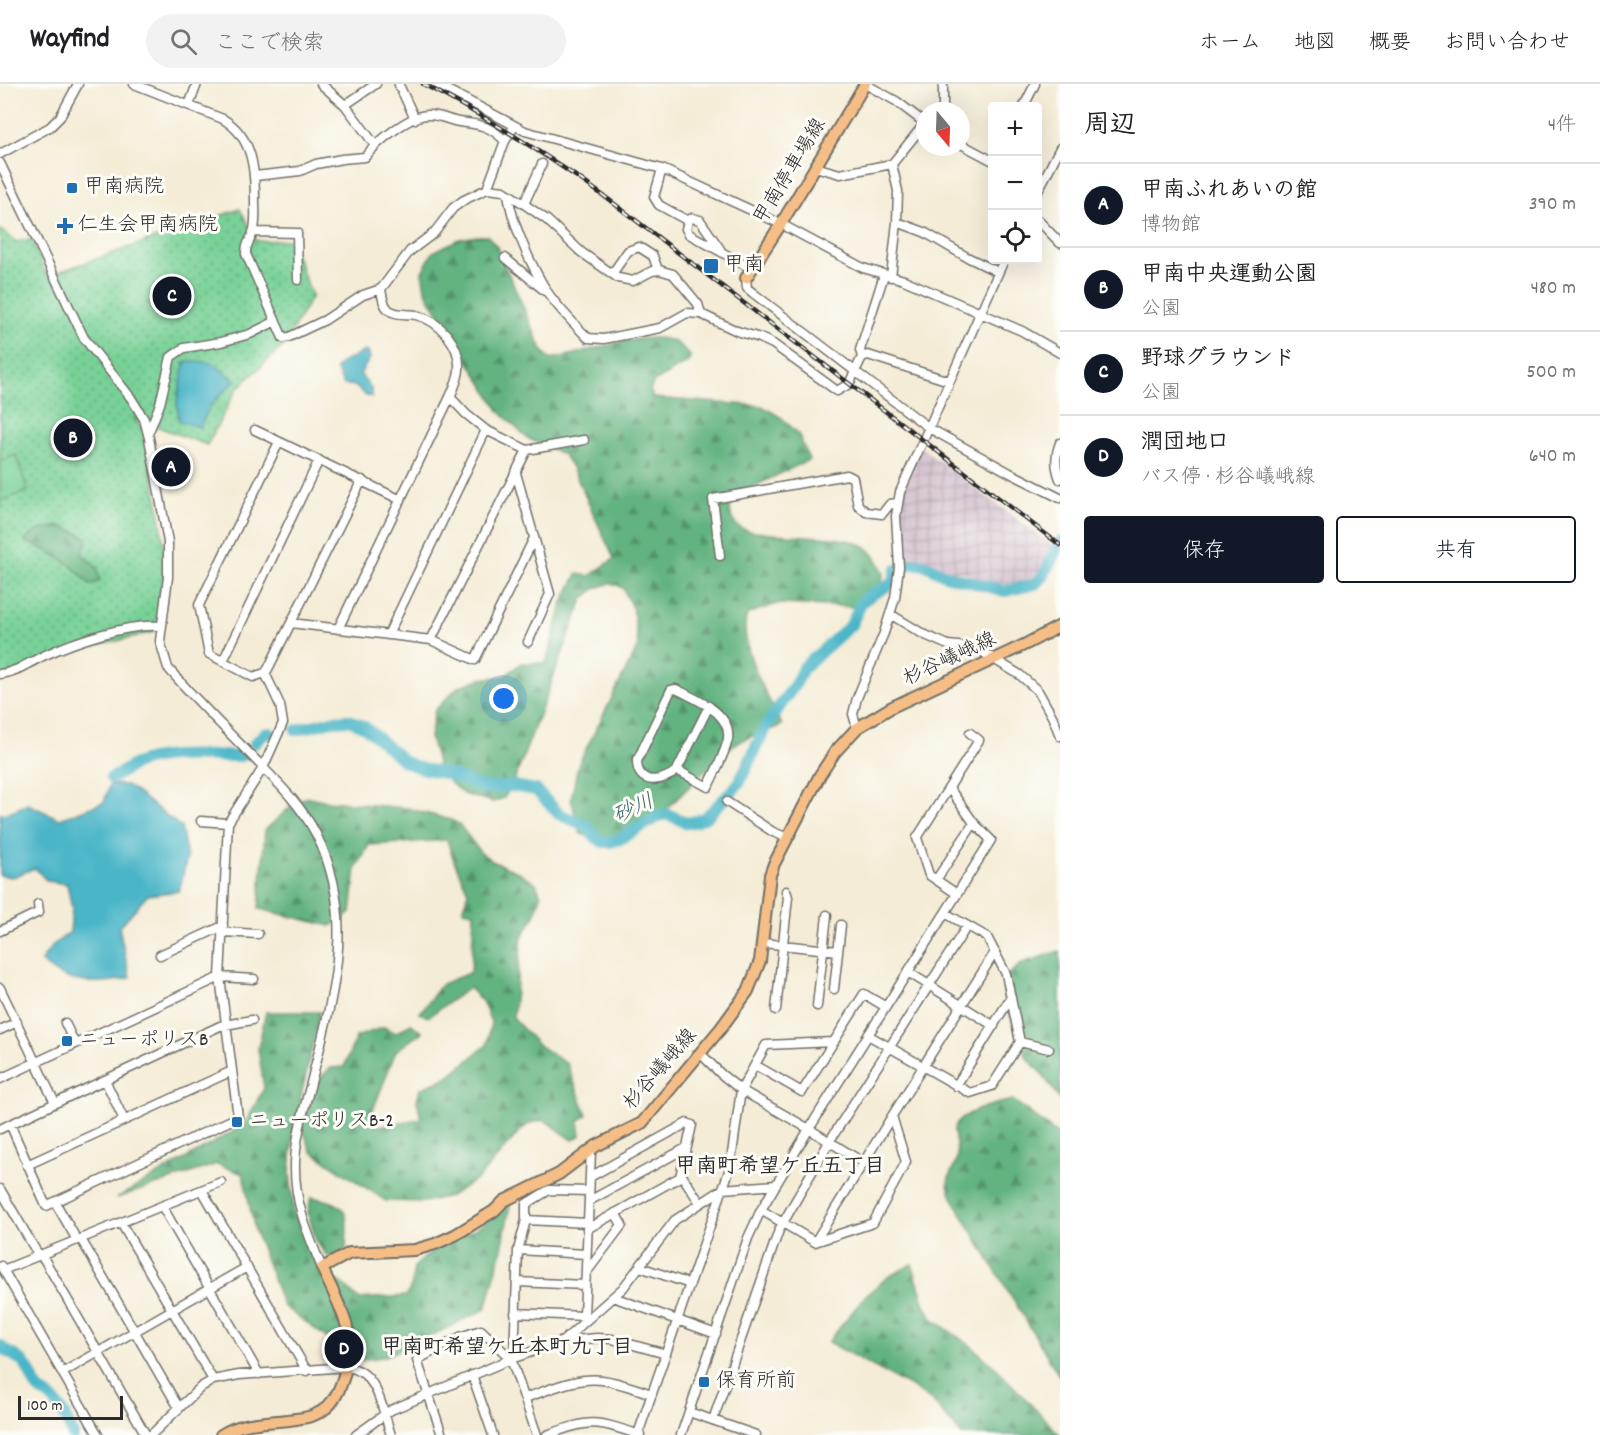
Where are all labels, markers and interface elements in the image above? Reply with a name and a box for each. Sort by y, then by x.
search box [146,14,566,68]
text: Wayfind [30,21,110,61]
icon: search [167,25,200,58]
text: ここで検索 [215,29,325,60]
text: ホーム [1199,29,1261,59]
text: 地図 [1294,29,1336,59]
text: 概要 [1369,29,1411,59]
text: お問い合わせ [1444,29,1570,59]
north arrow [916,102,970,156]
map controls [988,102,1042,264]
button: + [988,102,1042,156]
text: 周辺 [1084,108,1136,145]
text: 4件 [1548,112,1576,140]
street label: 甲南停車場線 [748,113,834,231]
button: − [988,156,1042,210]
place label: 甲南病院 [84,174,164,202]
text: 甲南ふれあいの館 [1141,176,1317,207]
marker: 甲南病院 [65,181,79,195]
text: A [1098,191,1109,219]
text: 390 m [1529,191,1576,219]
button: locate [988,210,1042,264]
place label: 仁生会甲南病院 [78,212,218,240]
text: 博物館 [1141,212,1201,240]
marker: 仁生会甲南病院 [56,217,74,235]
place label: 甲南 [724,252,764,280]
marker: 甲南 [702,257,720,275]
text: 甲南中央運動公園 [1141,260,1317,291]
pin: C [152,274,192,318]
text: B [1099,275,1108,303]
text: 480 m [1530,275,1576,303]
text: 公園 [1141,296,1181,324]
text: 野球グラウンド [1141,344,1295,375]
text: C [1099,359,1108,387]
text: 500 m [1527,359,1576,387]
text: 公園 [1141,380,1181,408]
pin: B [54,416,92,460]
text: 潤団地口 [1141,428,1229,459]
text: D [1098,443,1109,471]
text: 640 m [1529,443,1576,471]
pin: A [152,444,190,490]
text: バス停 · 杉谷嶬峨線 [1141,464,1315,492]
button: 保存 [1084,516,1324,583]
button: 共有 [1336,516,1576,583]
street label: 杉谷嶬峨線 [899,626,1001,694]
your location [489,684,518,713]
water label: 砂川 [609,788,659,832]
street label: 杉谷嶬峨線 [618,1023,704,1117]
place label: ニューポリスB [79,1027,208,1055]
marker: ニューポリスB [60,1034,74,1048]
place label: ニューポリスB-2 [249,1108,394,1136]
marker: ニューポリスB-2 [230,1115,244,1129]
district label: 甲南町希望ケ丘五丁目 [675,1153,885,1183]
pin: D [324,1326,364,1372]
district label: 甲南町希望ケ丘本町九丁目 [381,1334,633,1364]
place label: 保育所前 [716,1368,796,1396]
marker: 保育所前 [697,1375,711,1389]
scale bar [18,1393,123,1420]
text: 100 m [27,1395,63,1418]

